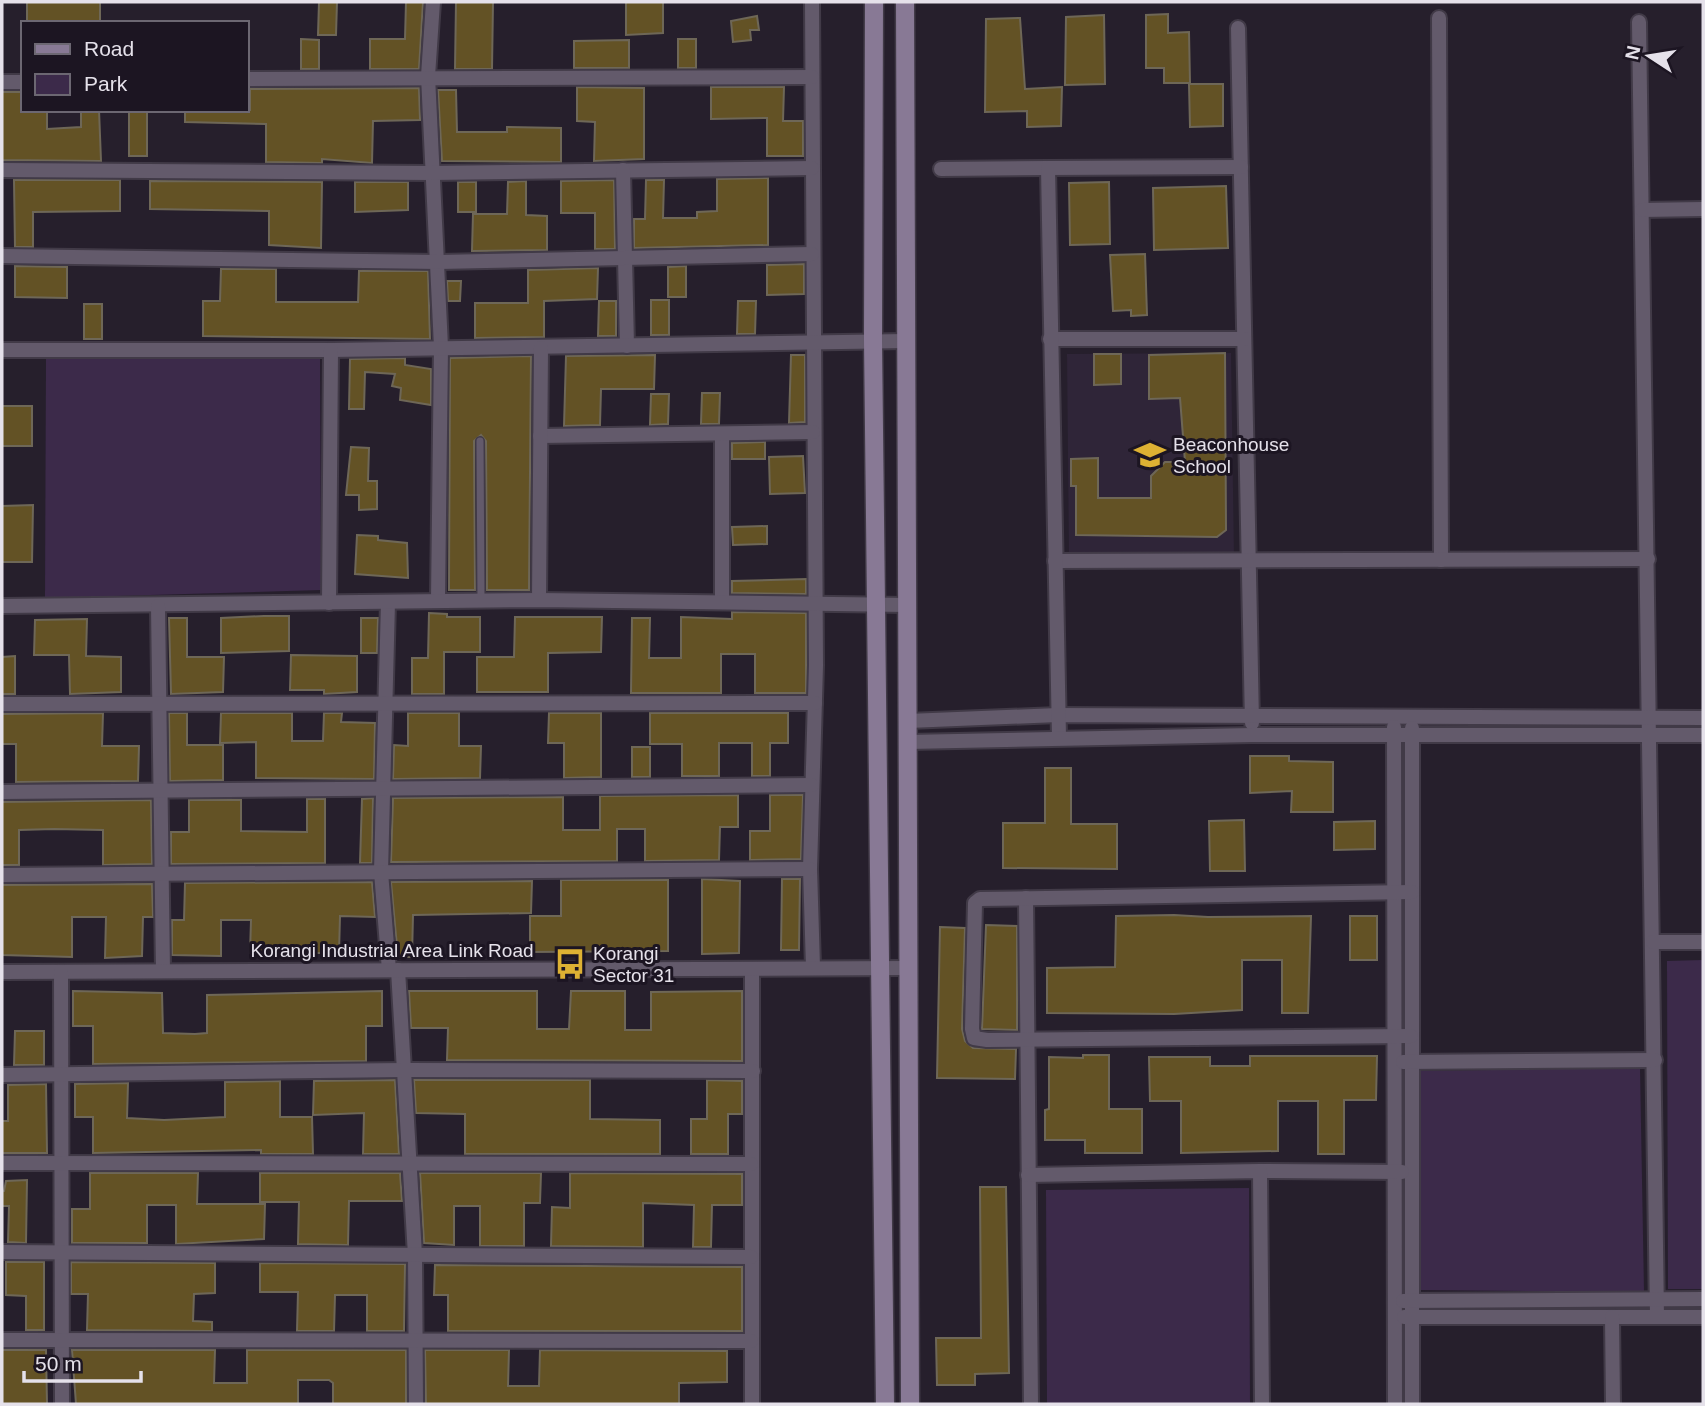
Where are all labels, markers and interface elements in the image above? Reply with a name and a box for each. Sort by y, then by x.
legend [21,21,248,112]
north arrow [1614,21,1684,91]
text: Road [84,37,134,60]
text: N [1621,44,1645,61]
text: Park [84,72,128,95]
place label: Beaconhouse School [1173,434,1289,477]
school or university icon: Beaconhouse School [1133,438,1167,472]
street label: Korangi Industrial Area Link Road [250,940,534,961]
place label: Korangi Sector 31 [593,943,674,986]
bus stop icon: Korangi Sector 31 [553,947,587,981]
scale bar [24,1340,142,1384]
text: 50 m [35,1352,82,1375]

